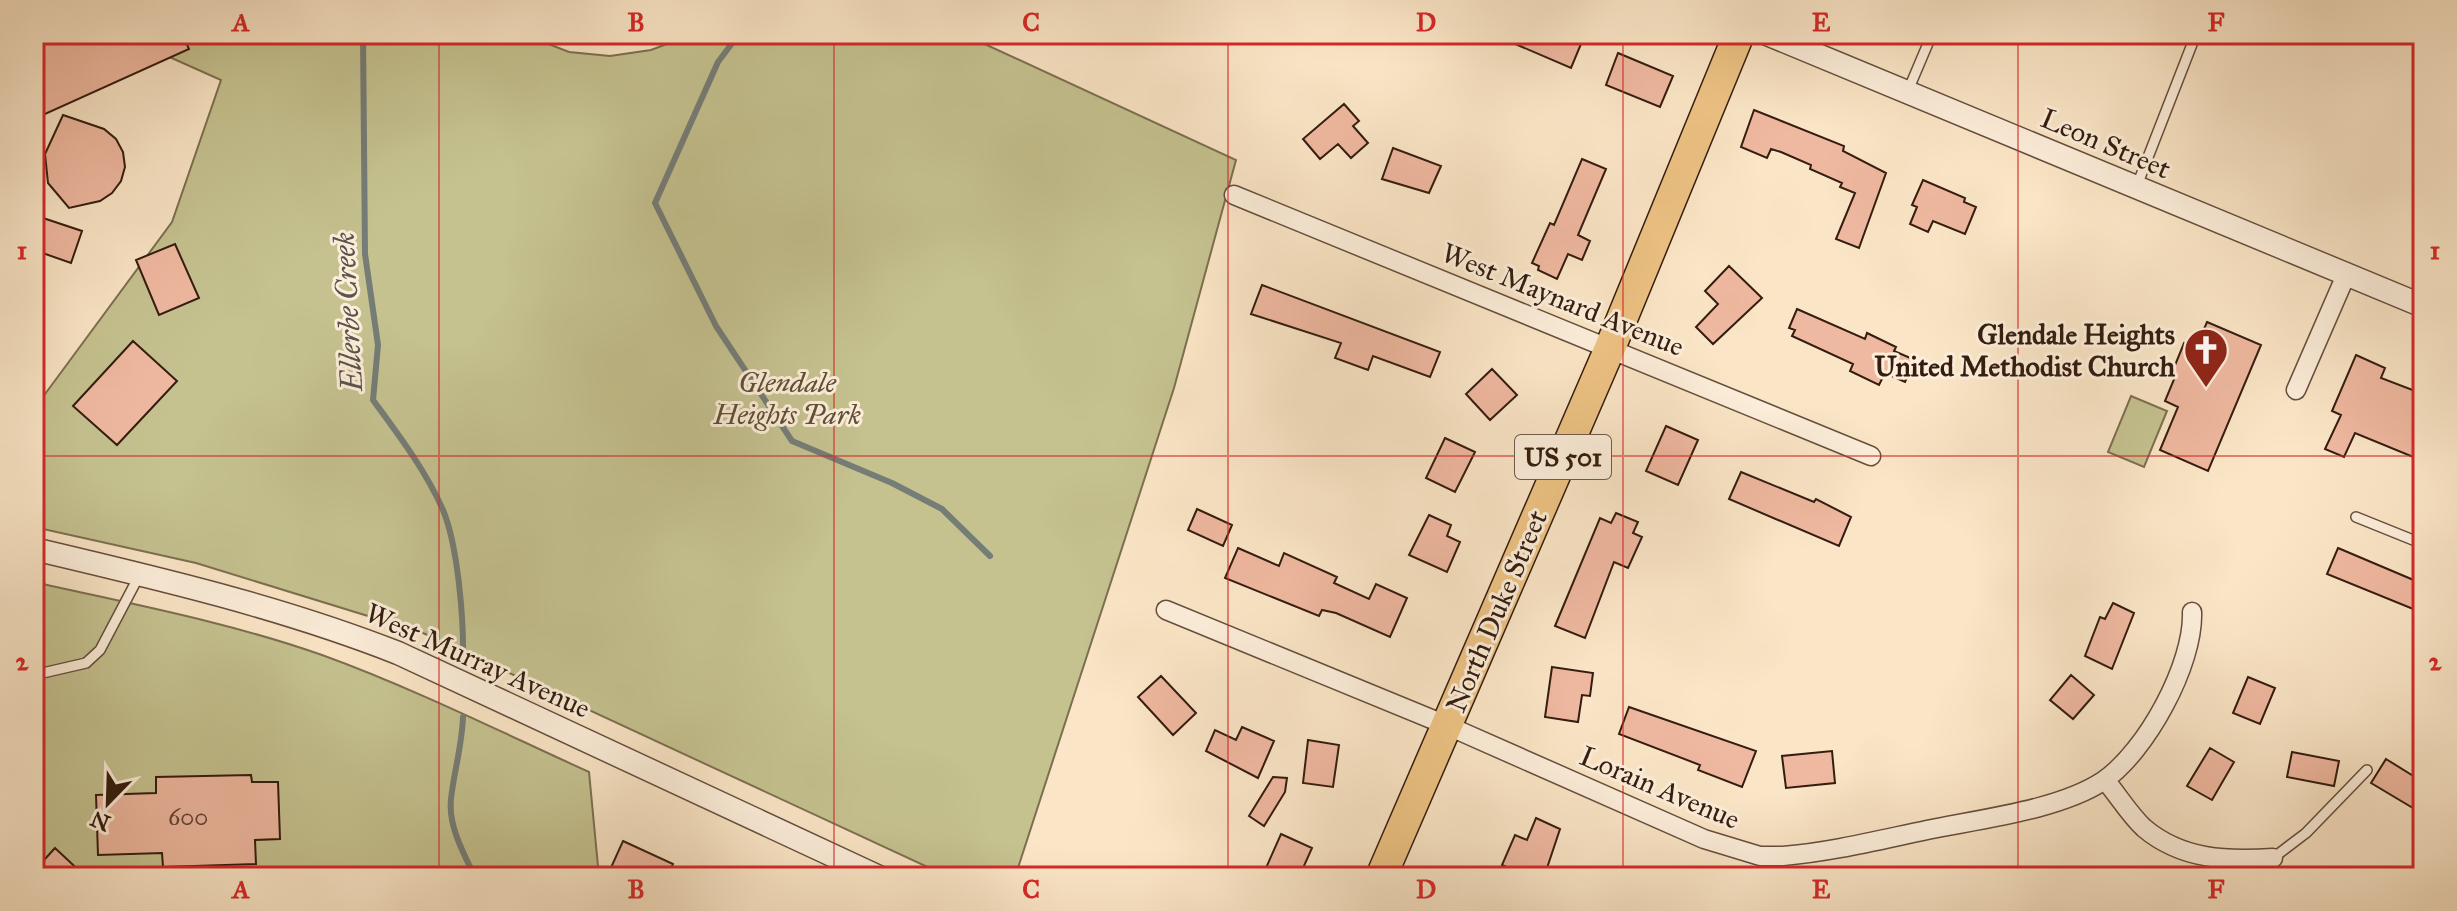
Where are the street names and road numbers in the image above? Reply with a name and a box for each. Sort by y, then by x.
street label: Leon Street [2036,101,2176,186]
street label: West Maynard Avenue [1437,235,1689,364]
road number: US 501 [1515,435,1611,479]
street label: North Duke Street [1438,505,1555,718]
street label: West Murray Avenue [360,595,596,726]
street label: Lorain Avenue [1575,738,1745,837]

